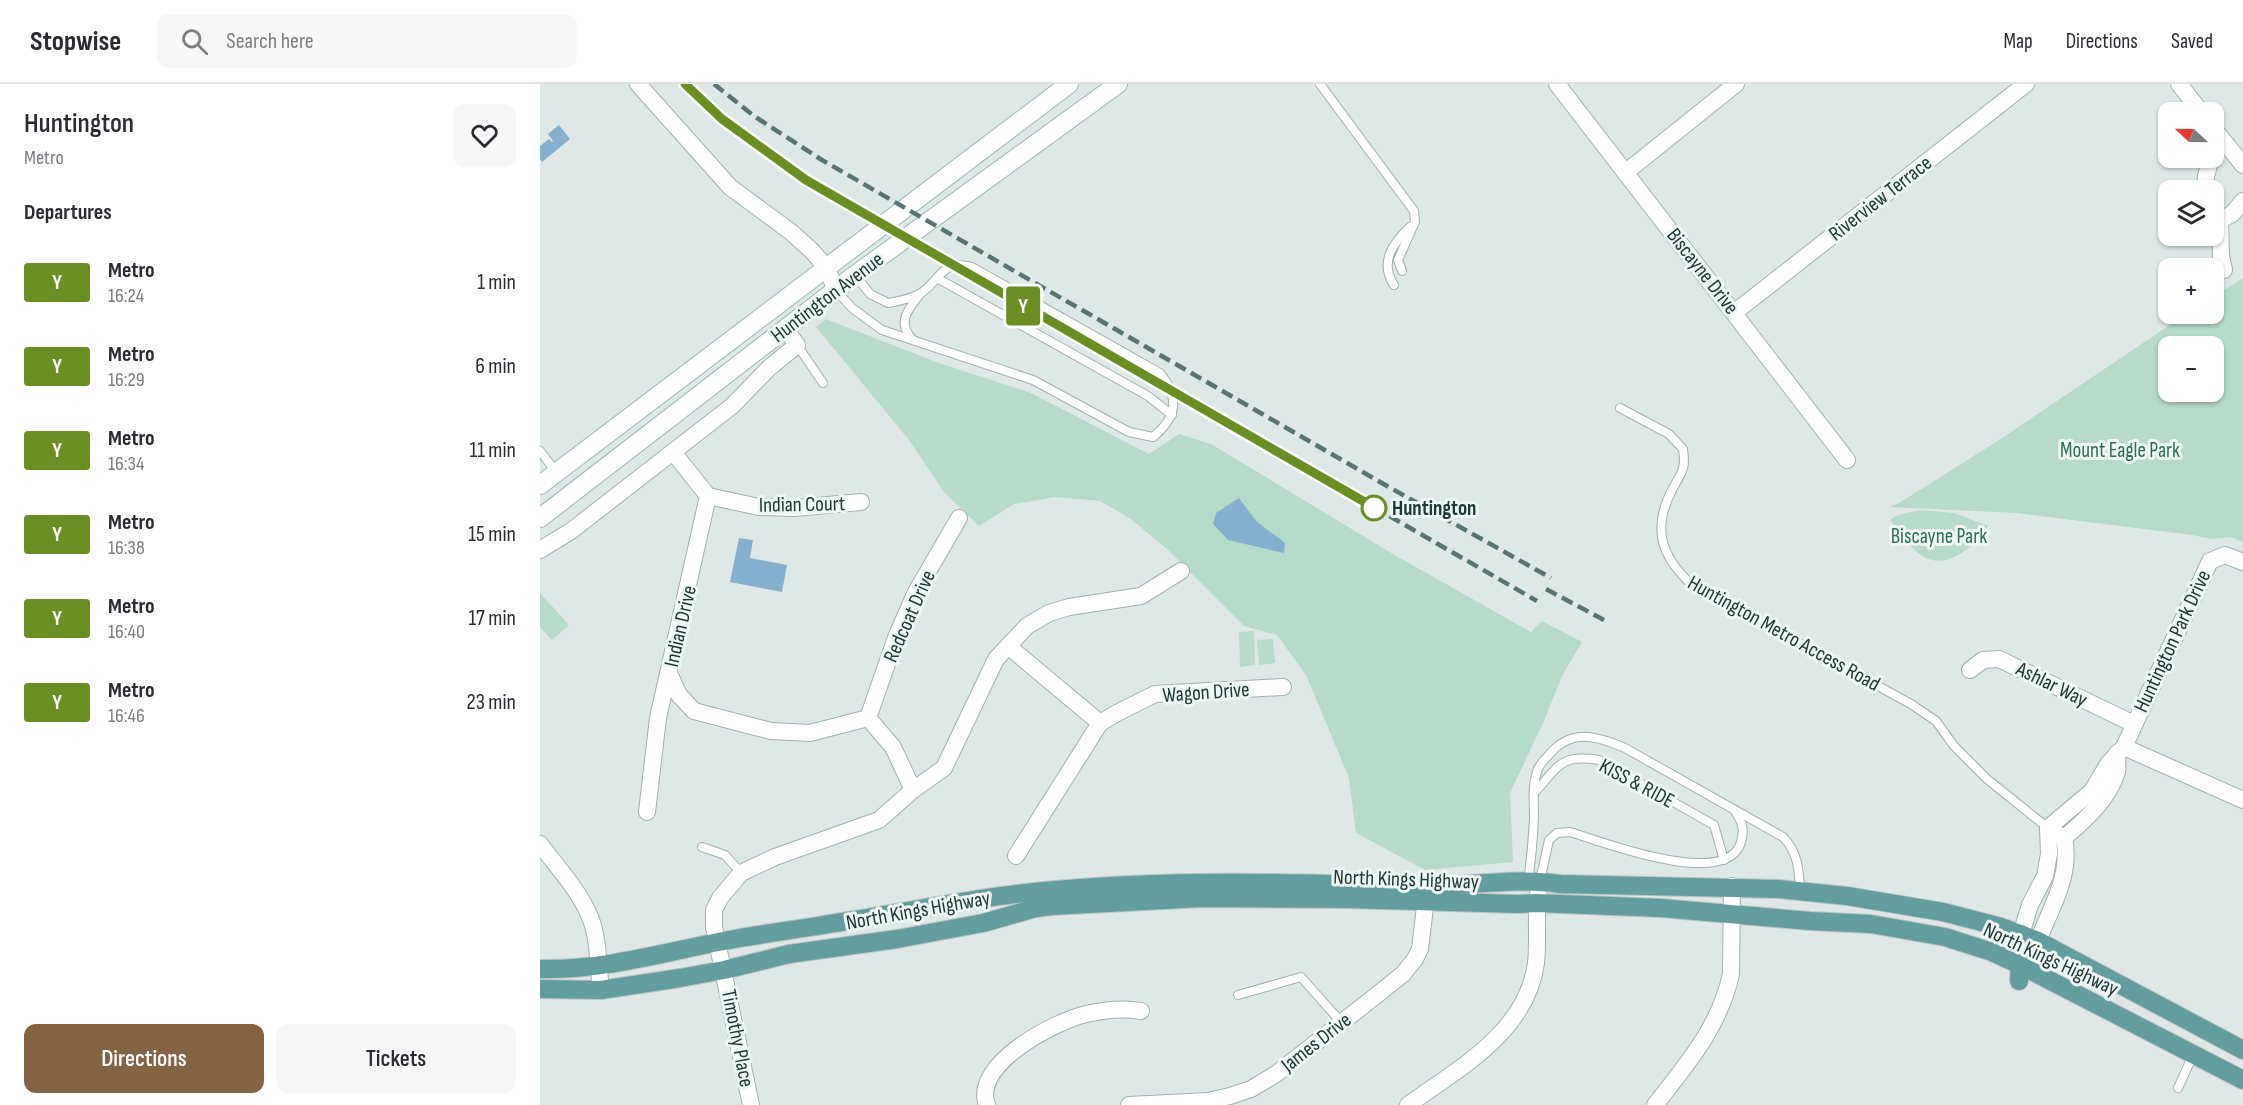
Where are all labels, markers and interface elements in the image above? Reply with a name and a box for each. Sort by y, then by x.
search box [157,14,577,68]
text: Stopwise [30,25,121,58]
icon: search [178,25,211,58]
text: Search here [226,28,314,55]
text: Map [2003,29,2033,54]
text: Directions [2066,29,2138,54]
text: Saved [2171,29,2213,54]
north arrow [2158,102,2224,168]
map controls [2158,102,2224,402]
button: heart [453,104,516,167]
text: Huntington [24,107,134,140]
text: Metro [24,146,64,170]
street label: Riverview Terrace [1824,150,1937,246]
button: layers [2158,180,2224,246]
text: Departures [24,199,112,226]
street label: Biscayne Drive [1661,223,1744,319]
street label: Huntington Avenue [766,247,889,348]
text: Metro [108,257,155,284]
button: + [2158,258,2224,324]
text: 1 min [477,269,516,296]
text: Y [52,270,62,295]
text: 16:24 [108,284,144,308]
line badge: Y [1004,286,1042,326]
text: Y [1018,294,1028,319]
button: − [2158,336,2224,402]
text: Metro [108,341,155,368]
text: 6 min [475,353,516,380]
text: Y [52,354,62,379]
text: 16:29 [108,368,145,392]
text: Metro [108,425,155,452]
text: 11 min [469,437,516,464]
text: Y [52,438,62,463]
park label: Mount Eagle Park [2060,438,2180,463]
text: 16:34 [108,452,144,476]
street label: Indian Court [759,491,845,518]
marker: Huntington [1361,495,1387,521]
place label: Huntington [1392,496,1476,521]
text: Metro [108,509,155,536]
text: 15 min [468,521,516,548]
text: Y [52,522,62,547]
park label: Biscayne Park [1891,524,1987,549]
text: 16:38 [108,536,145,560]
street label: Redcoat Drive [878,566,941,666]
street label: Huntington Park Drive [2129,566,2216,716]
street label: Huntington Metro Access Road [1683,570,1884,697]
street label: Indian Drive [659,583,702,669]
text: Metro [108,593,155,620]
text: 17 min [468,605,516,632]
text: Y [52,606,62,631]
text: 16:40 [108,620,145,644]
street label: Ashlar Way [2011,656,2091,712]
text: Metro [108,677,155,704]
street label: Wagon Drive [1162,677,1250,708]
text: 23 min [467,689,516,716]
text: Y [52,690,62,715]
text: 16:46 [108,704,145,728]
street label: KISS & RIDE [1595,753,1679,814]
street label: North Kings Highway [1333,864,1479,895]
street label: North Kings Highway [844,886,992,935]
street label: North Kings Highway [1980,917,2122,1002]
street label: Timothy Place [716,987,759,1089]
street label: James Drive [1276,1007,1356,1078]
button: Directions [24,1024,264,1093]
button: Tickets [276,1024,516,1093]

